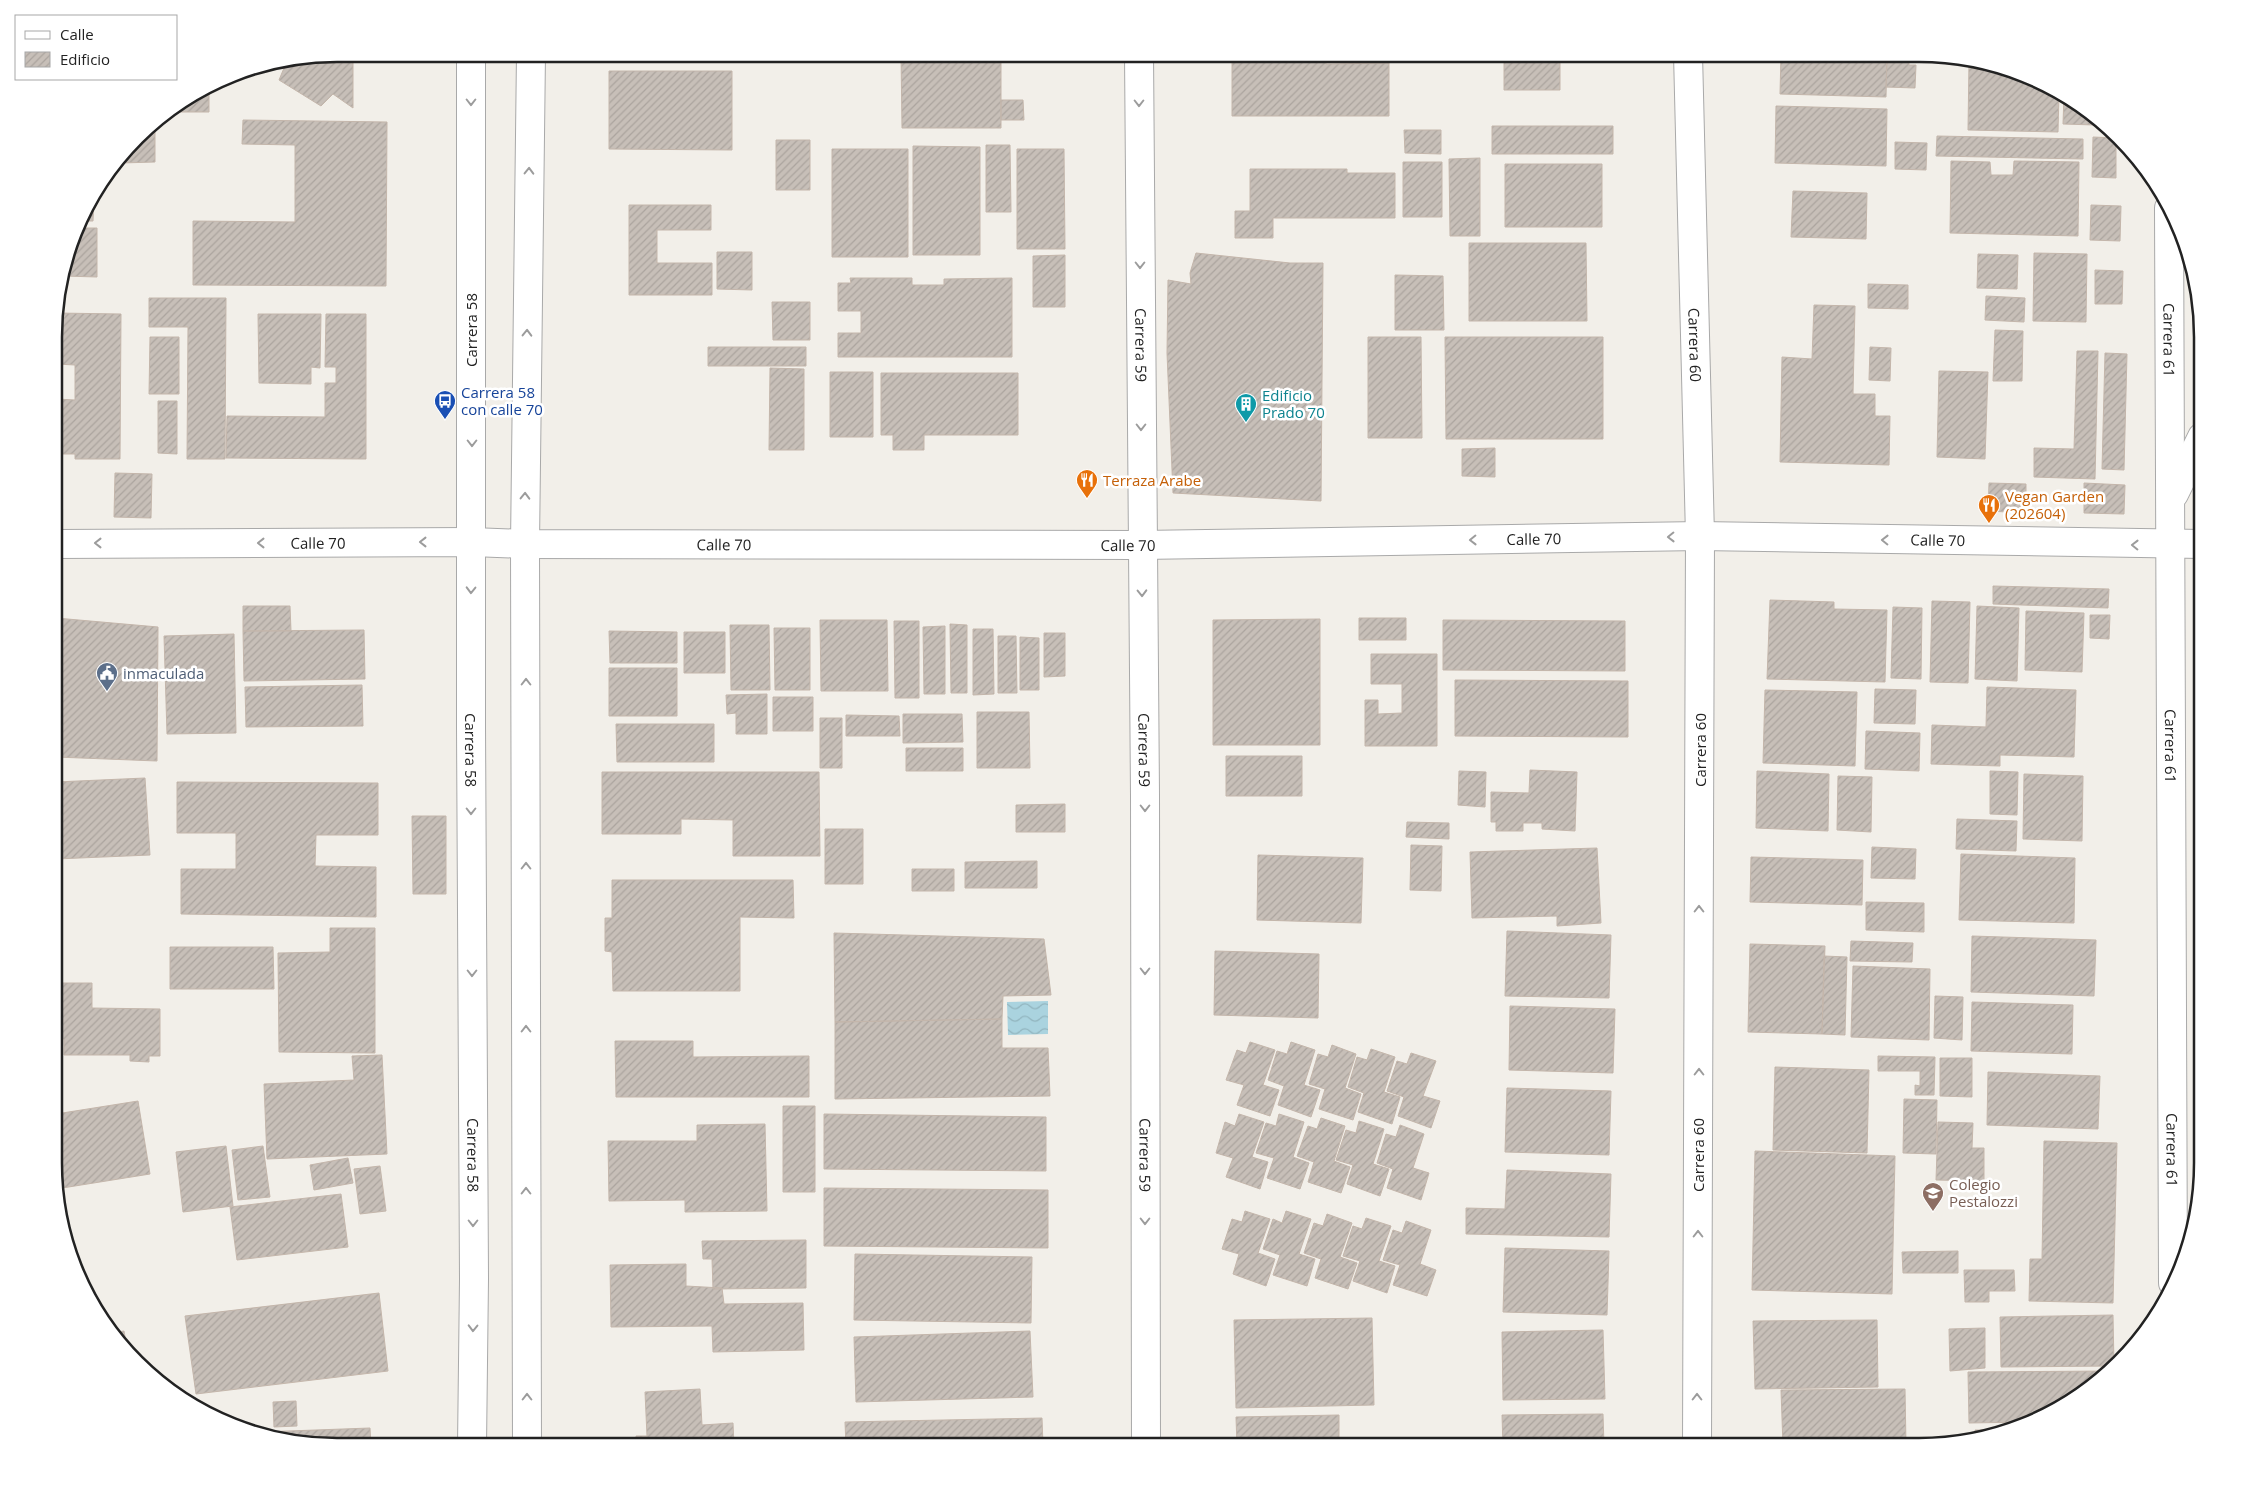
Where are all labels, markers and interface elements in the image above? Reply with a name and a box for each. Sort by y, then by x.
legend [15,15,178,80]
text: Calle [60,24,94,44]
text: Edificio [60,49,110,69]
one-way arrow [466,99,476,107]
one-way arrow [1134,99,1144,107]
one-way arrow [524,166,534,174]
one-way arrow [1135,262,1145,269]
street label: Carrera 58 [461,293,481,367]
street label: Carrera 61 [2159,303,2180,377]
street label: Carrera 59 [1131,308,1152,382]
street label: Carrera 60 [1684,308,1706,382]
one-way arrow [522,329,532,336]
place label: Carrera 58 con calle 70 [461,382,543,419]
place label: Edificio Prado 70 [1262,385,1325,422]
bus stop icon: Carrera 58 con calle 70 [433,389,457,420]
building icon: Edificio Prado 70 [1234,392,1258,423]
one-way arrow [1136,424,1146,432]
one-way arrow [466,439,477,447]
restaurant icon: Terraza Arabe [1075,468,1099,499]
place label: Terraza Arabe [1103,470,1201,490]
place label: Vegan Garden (202604) [2005,486,2104,523]
one-way arrow [520,491,530,499]
restaurant icon: Vegan Garden (202604) [1977,493,2001,524]
street label: Calle 70 [1506,528,1562,549]
street label: Calle 70 [1910,529,1965,550]
one-way arrow [1666,532,1674,542]
street label: Calle 70 [291,533,345,553]
street label: Calle 70 [696,534,751,554]
street label: Calle 70 [1100,535,1156,555]
one-way arrow [1469,535,1476,545]
one-way arrow [1881,535,1889,545]
one-way arrow [419,537,426,547]
one-way arrow [94,538,102,548]
one-way arrow [256,538,264,548]
one-way arrow [2131,540,2139,550]
one-way arrow [466,587,476,595]
one-way arrow [1137,590,1147,598]
public building icon: inmaculada [95,661,119,692]
place label: inmaculada [123,663,204,683]
one-way arrow [520,678,531,686]
street label: Carrera 61 [2161,709,2181,783]
street label: Carrera 58 [461,713,481,787]
street label: Carrera 59 [1134,713,1155,787]
street label: Carrera 60 [1690,713,1710,787]
one-way arrow [1140,805,1150,813]
one-way arrow [466,808,476,815]
one-way arrow [521,862,531,870]
one-way arrow [1694,905,1704,913]
one-way arrow [1140,968,1150,975]
one-way arrow [467,970,477,978]
one-way arrow [521,1025,531,1032]
one-way arrow [1694,1068,1704,1076]
street label: Carrera 61 [2162,1113,2183,1187]
street label: Carrera 58 [463,1118,484,1192]
street label: Carrera 59 [1135,1118,1156,1192]
street label: Carrera 60 [1688,1118,1708,1192]
place label: Colegio Pestalozzi [1949,1174,2018,1211]
school or university icon: Colegio Pestalozzi [1921,1181,1945,1212]
one-way arrow [521,1187,531,1195]
one-way arrow [1140,1218,1150,1225]
one-way arrow [468,1220,478,1228]
one-way arrow [1693,1230,1703,1238]
one-way arrow [468,1324,478,1332]
one-way arrow [522,1393,532,1401]
one-way arrow [1692,1393,1702,1400]

